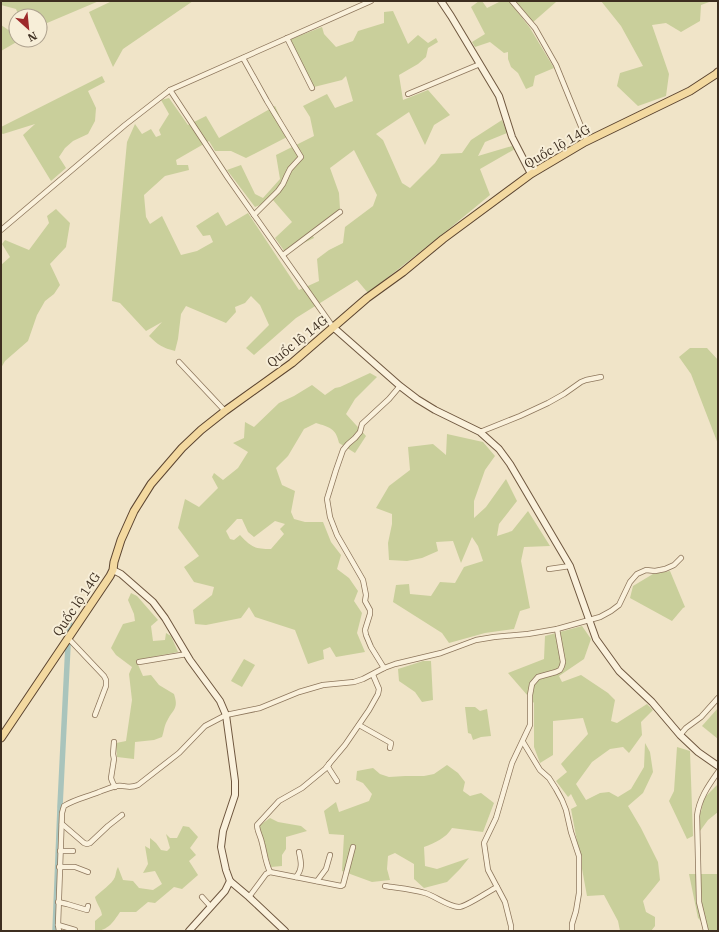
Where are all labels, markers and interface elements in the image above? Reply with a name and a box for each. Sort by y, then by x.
north arrow [8,8,48,48]
text: N [25,29,40,45]
street label: Quốc lộ 14G [521,121,593,172]
street label: Quốc lộ 14G [263,312,331,371]
street label: Quốc lộ 14G [49,569,104,640]

